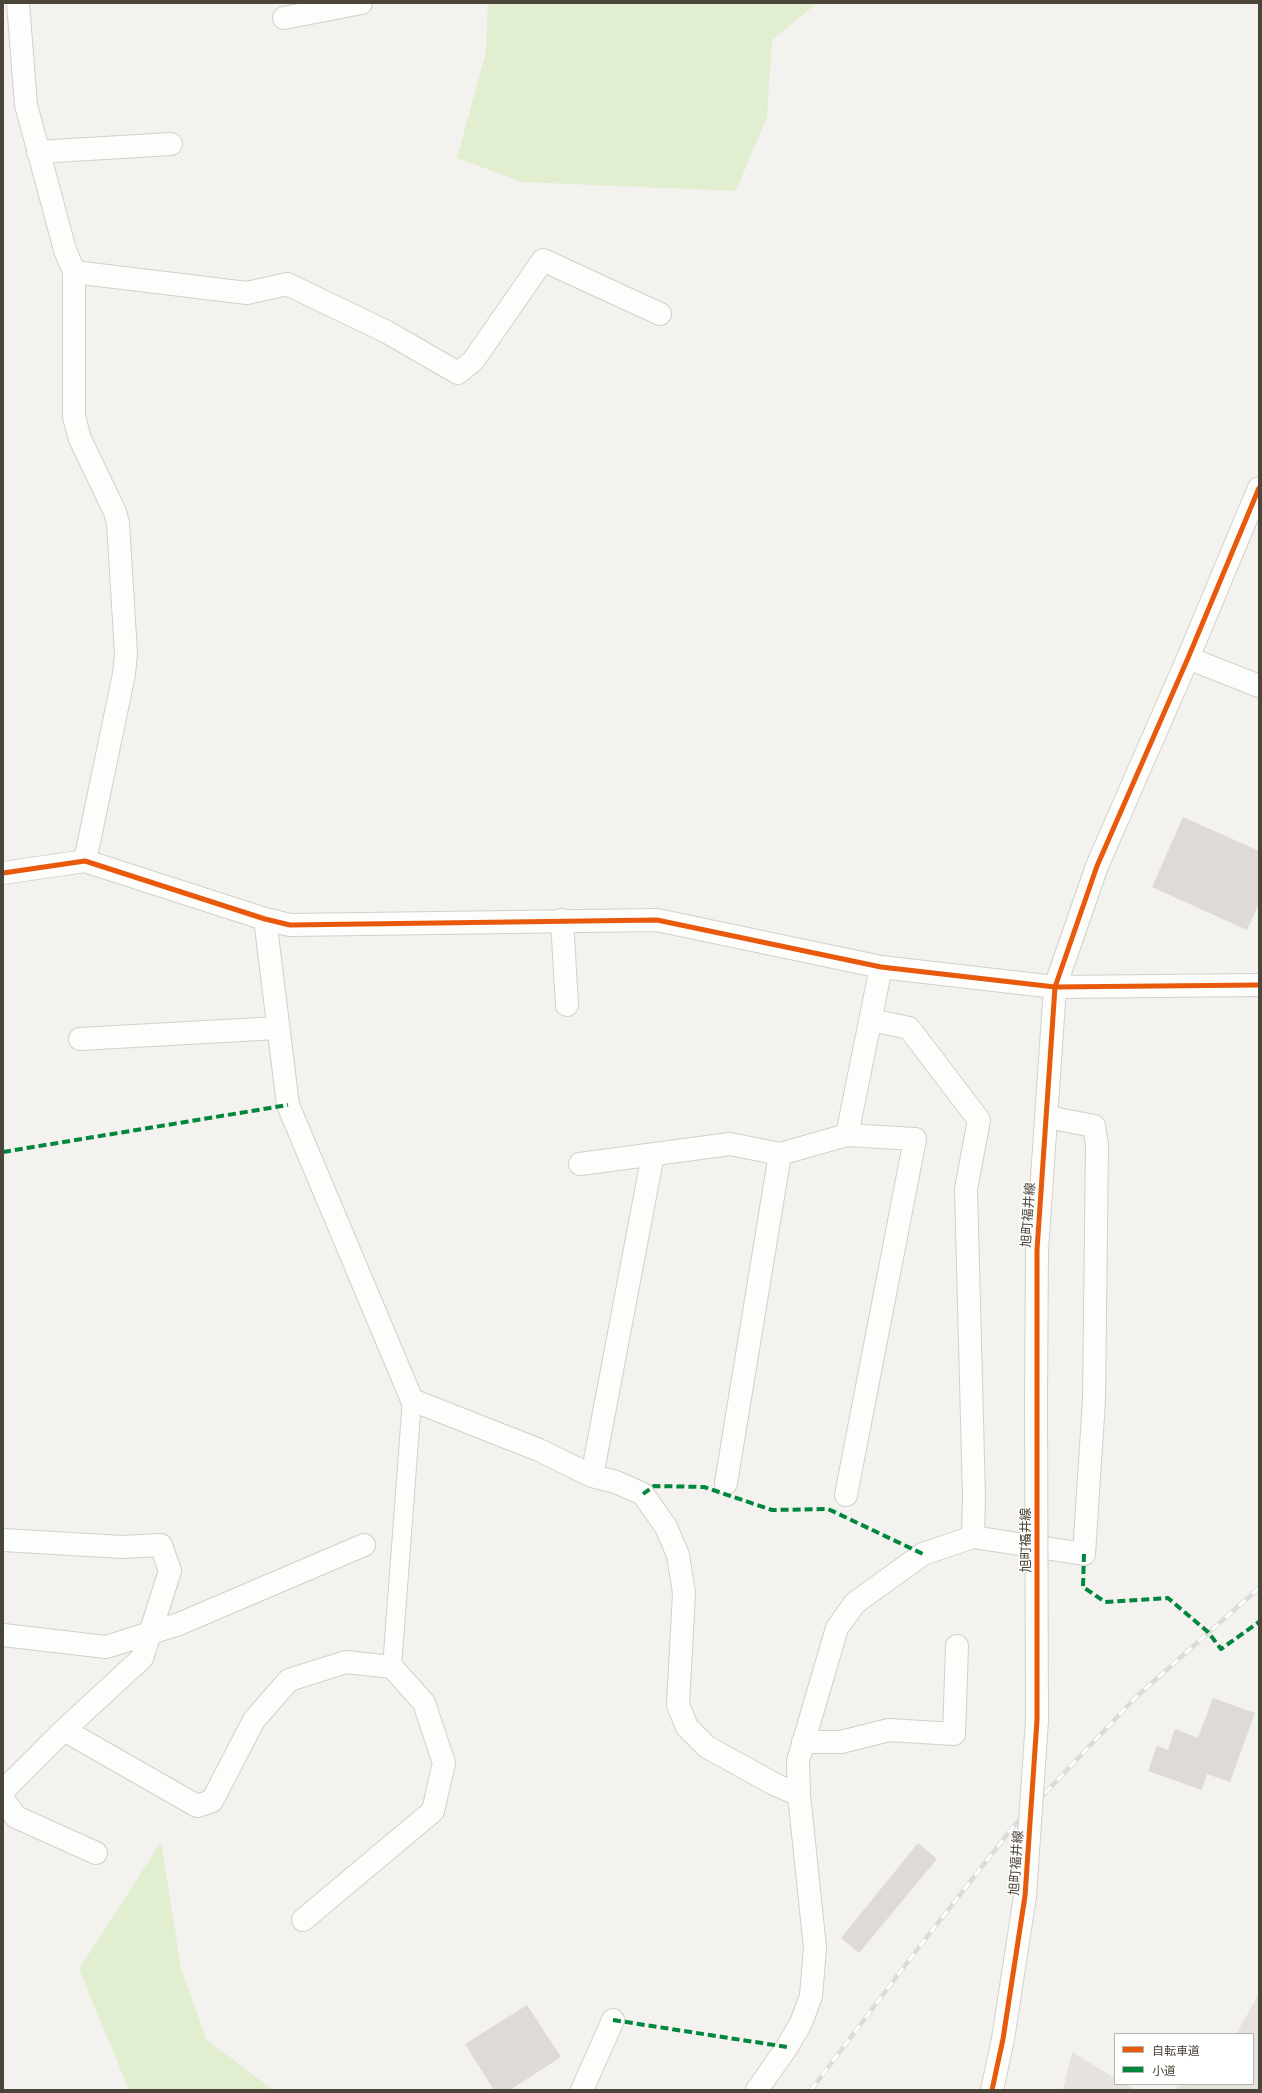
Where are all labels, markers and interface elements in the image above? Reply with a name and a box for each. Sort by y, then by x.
street label: 旭町福井線 [1018,1182,1038,1248]
street label: 旭町福井線 [1018,1508,1034,1572]
street label: 旭町福井線 [1006,1830,1026,1896]
legend [1114,2033,1254,2085]
text: 自転車道 [1152,2043,1200,2057]
text: 小道 [1152,2063,1176,2077]

